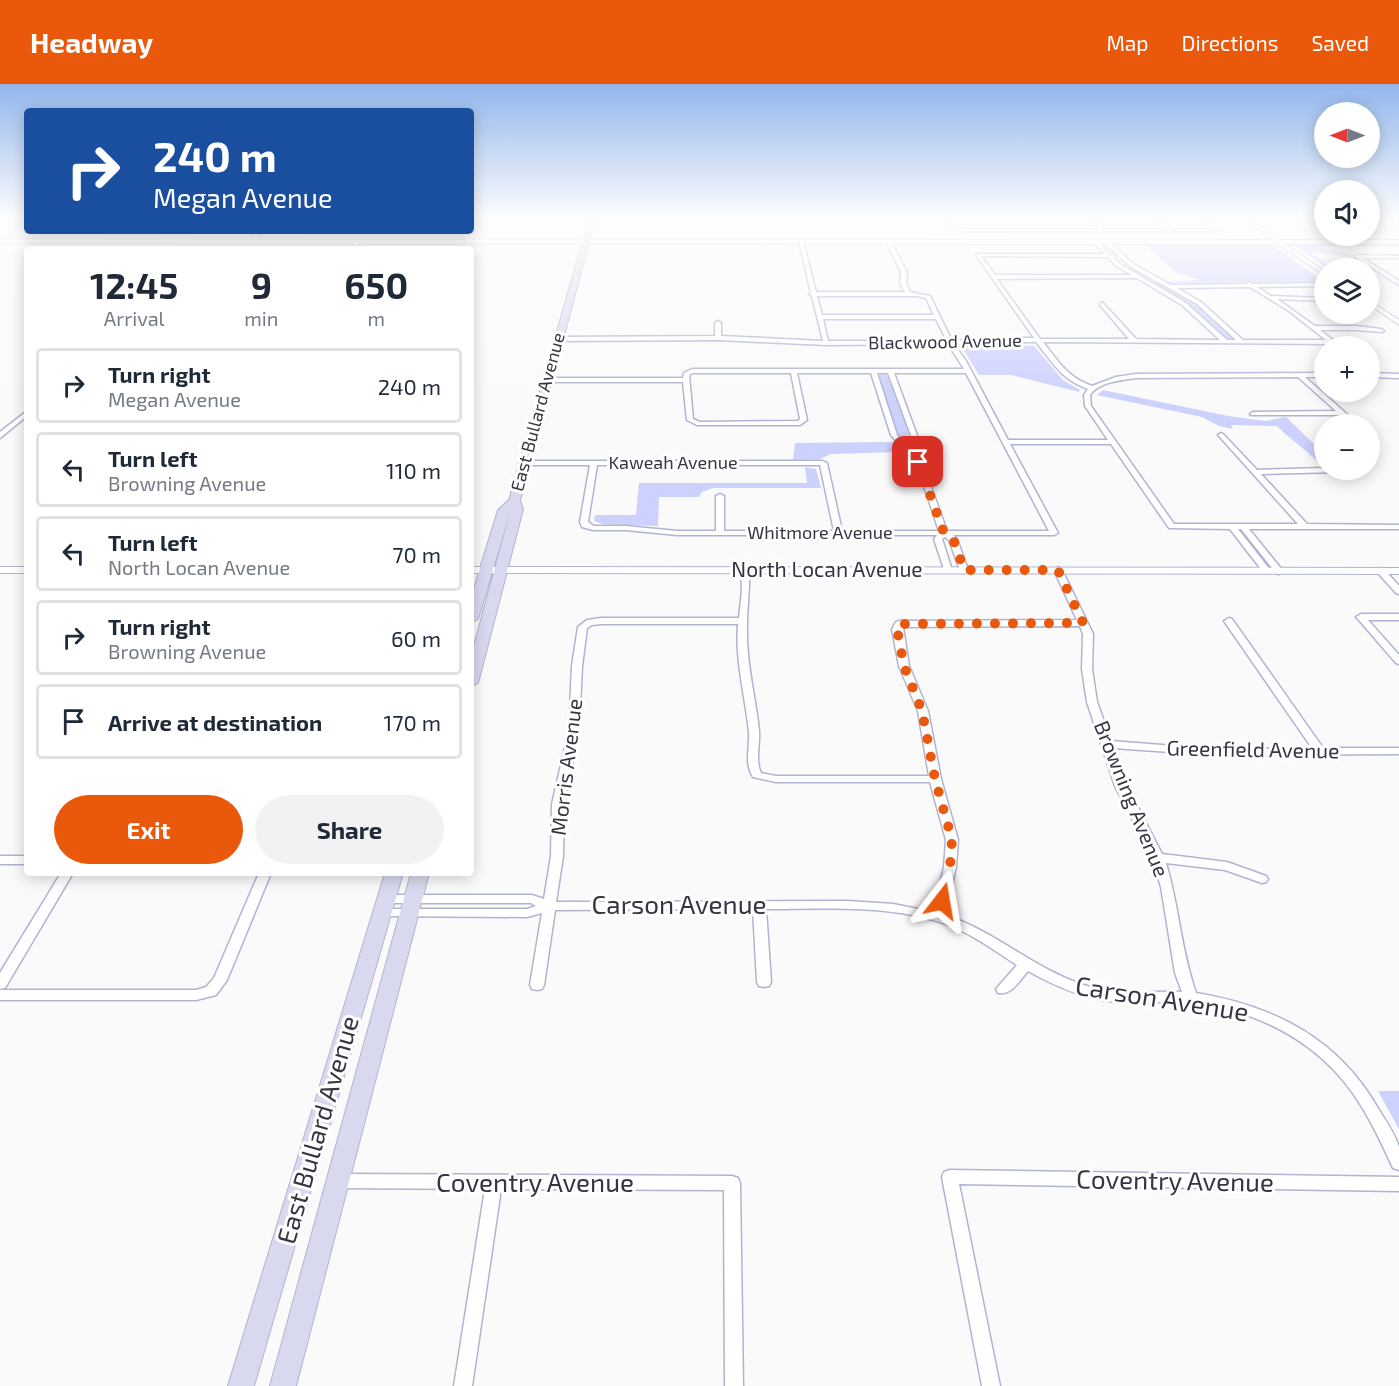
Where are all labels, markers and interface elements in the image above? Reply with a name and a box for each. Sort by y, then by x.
text: Headway [30,25,153,59]
text: Map [1106,30,1149,55]
text: Directions [1182,30,1278,55]
text: Saved [1311,30,1369,55]
north arrow [1314,102,1380,168]
map controls [1314,102,1380,480]
text: 240 m [153,130,277,180]
icon: right [54,132,132,210]
button: sound [1314,180,1380,246]
text: Megan Avenue [153,181,332,213]
button: layers [1314,258,1380,324]
text: 12:45 [90,263,178,306]
text: 9 [251,263,272,306]
text: 650 [344,263,408,306]
text: Arrival [104,306,165,330]
text: min [244,306,278,330]
text: m [367,306,385,330]
street label: Blackwood Avenue [868,329,1022,353]
street label: East Bullard Avenue [505,330,569,493]
button: + [1314,336,1380,402]
text: Turn right [108,361,210,387]
icon: right [57,369,90,402]
text: 240 m [378,373,441,399]
text: Megan Avenue [108,387,241,411]
button: − [1314,414,1380,480]
pin [892,436,943,487]
text: Turn left [108,445,197,471]
icon: arrive [901,445,934,478]
street label: Kaweah Avenue [608,451,738,473]
icon: left [57,453,90,486]
text: 110 m [386,457,441,483]
text: Browning Avenue [108,471,266,495]
street label: Whitmore Avenue [747,521,893,543]
text: Turn left [108,529,197,555]
icon: left [57,537,90,570]
text: 70 m [392,541,441,567]
text: North Locan Avenue [108,555,290,579]
street label: North Locan Avenue [731,556,923,581]
text: Turn right [108,613,210,639]
icon: right [57,621,90,654]
text: 60 m [391,625,441,651]
text: Browning Avenue [108,639,266,663]
street label: Morris Avenue [545,697,586,837]
icon: arrive [57,705,90,738]
text: Arrive at destination [108,709,322,735]
text: 170 m [384,709,441,735]
street label: Browning Avenue [1090,717,1175,880]
street label: Greenfield Avenue [1166,734,1340,763]
button: Exit [54,795,243,864]
button: Share [255,795,444,864]
position arrow [910,869,974,933]
street label: Carson Avenue [592,888,766,919]
street label: Carson Avenue [1073,969,1251,1027]
street label: East Bullard Avenue [269,1012,364,1247]
street label: Coventry Avenue [1076,1162,1274,1197]
street label: Coventry Avenue [436,1166,634,1197]

